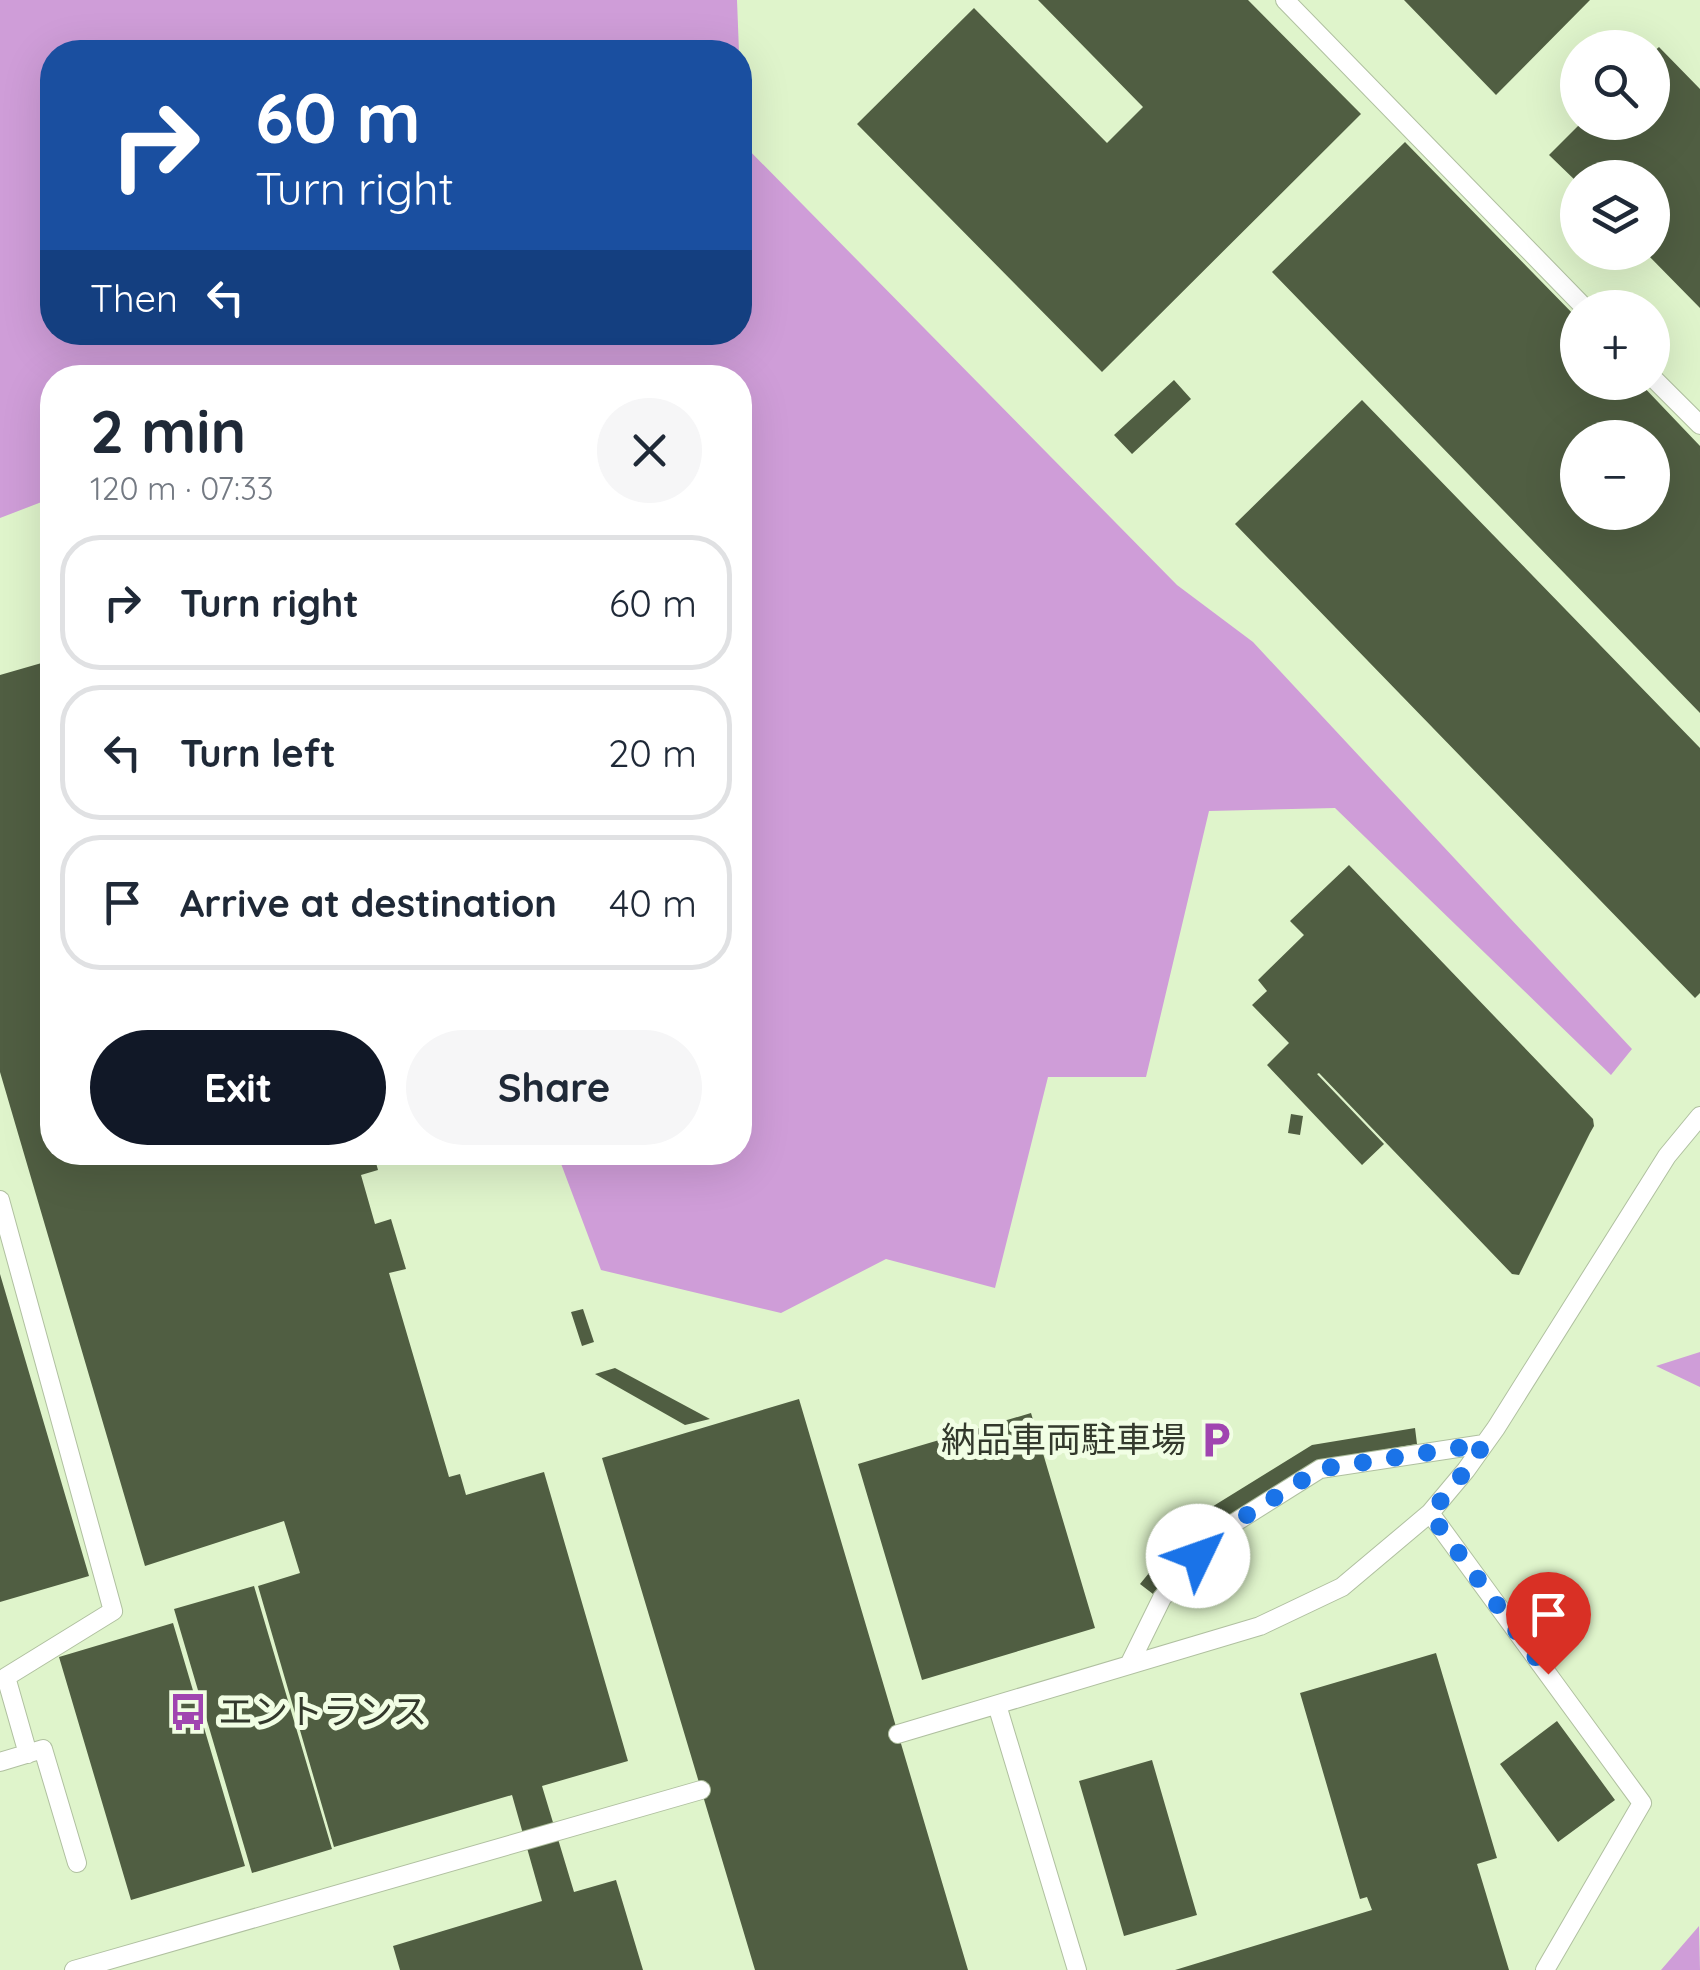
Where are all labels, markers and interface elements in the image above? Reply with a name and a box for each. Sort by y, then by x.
map controls [1560,30,1670,530]
button: search [1560,30,1670,140]
text: 60 m [255,73,421,161]
icon: right [90,80,220,210]
text: Turn right [255,160,454,216]
button: layers [1560,160,1670,270]
icon: left [198,270,253,325]
text: Then [90,274,178,322]
button: + [1560,290,1670,400]
text: 2 min [90,393,246,468]
button: close [597,398,702,503]
button: − [1560,420,1670,530]
text: 120 m · 07:33 [90,468,273,508]
icon: right [95,575,150,630]
text: Turn right [180,579,359,627]
text: 60 m [609,579,697,627]
icon: left [95,725,150,780]
text: Turn left [180,729,336,777]
text: 20 m [608,729,697,777]
icon: arrive [95,875,150,930]
text: Arrive at destination [180,879,557,927]
text: 40 m [609,879,697,927]
button: Exit [90,1030,386,1145]
button: Share [406,1030,702,1145]
place label: 納品車両駐車場 [941,1417,1186,1461]
parking icon: 納品車両駐車場 [1195,1419,1237,1461]
position arrow [1146,1504,1250,1608]
pin [1506,1572,1591,1675]
icon: arrive [1521,1587,1576,1642]
place label: エントランス [218,1689,427,1733]
bus stop icon: エントランス [167,1691,209,1733]

